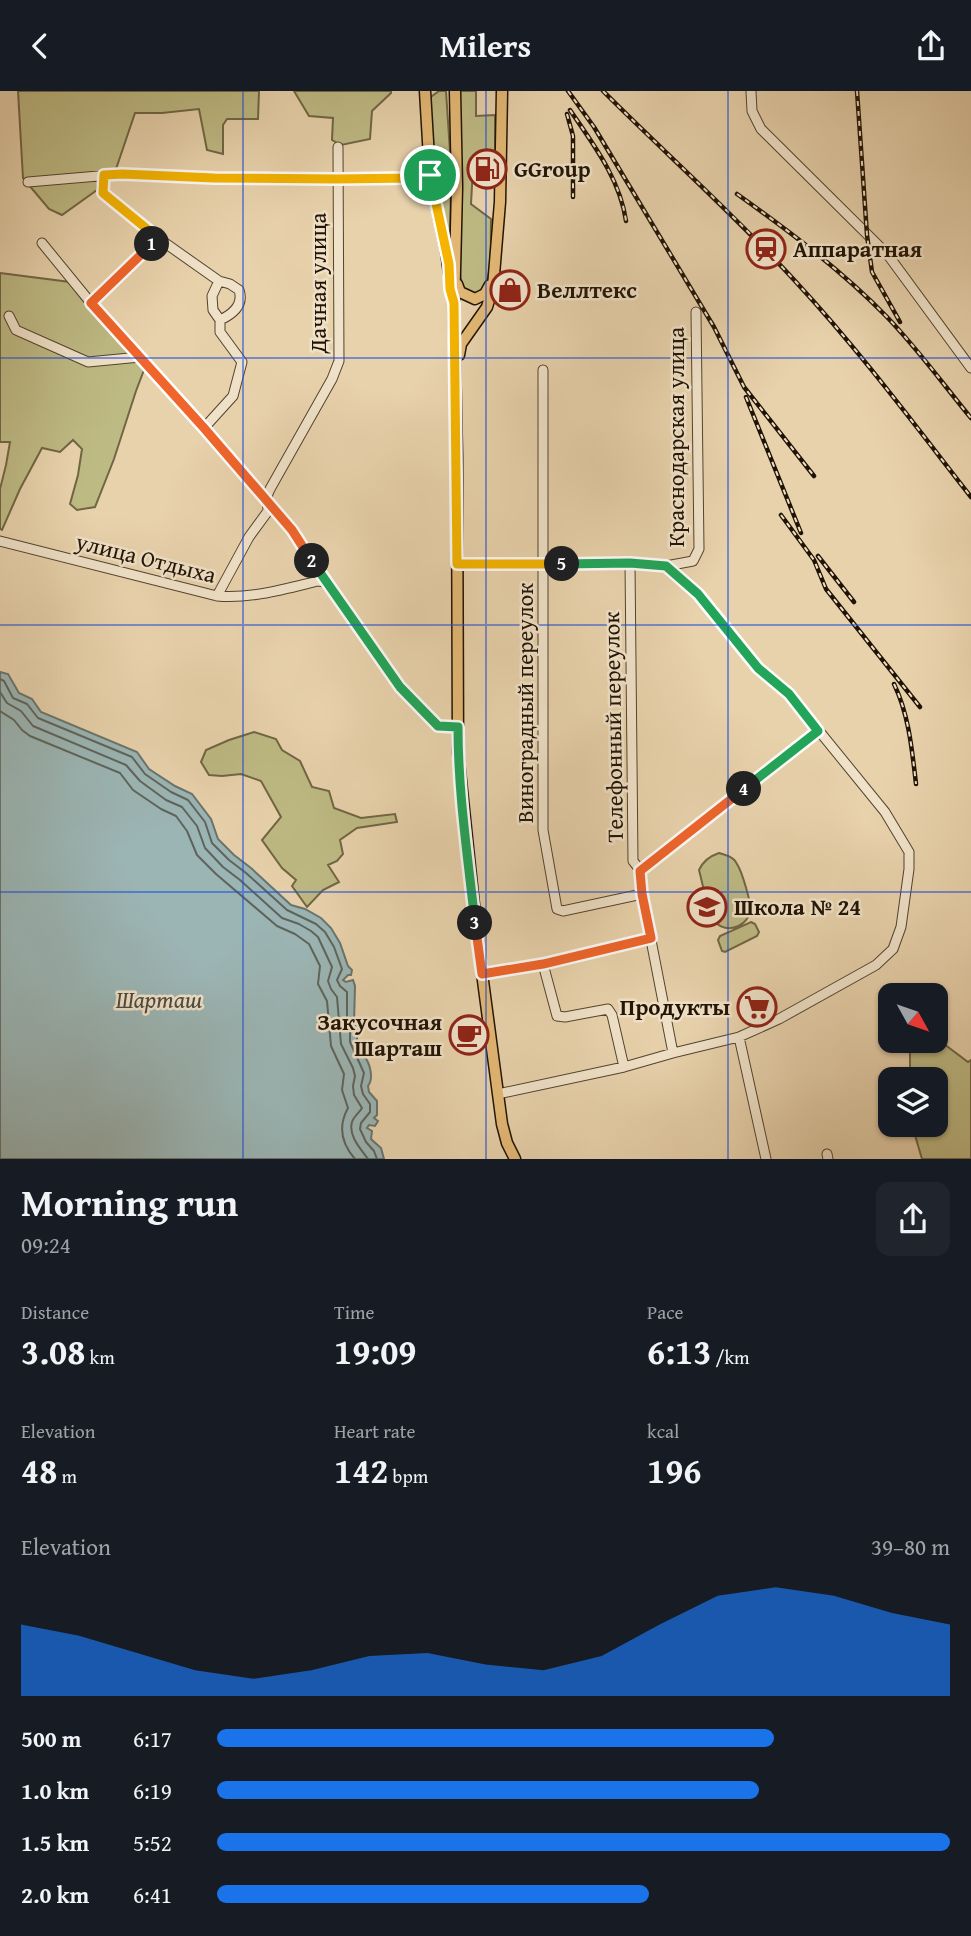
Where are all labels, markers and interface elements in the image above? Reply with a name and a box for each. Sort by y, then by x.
text: Milers [440,22,531,69]
icon: back [21,27,59,65]
icon: share [912,27,950,65]
pin [400,145,460,205]
fuel station icon: GGroup [466,148,508,190]
place label: GGroup [514,152,591,185]
icon: arrive [411,156,449,194]
street label: Дачная улица [301,212,334,355]
pin: 1 [134,227,170,261]
station icon: Аппаратная [745,228,787,270]
text: 1 [147,229,156,257]
place label: Аппаратная [793,232,922,265]
shop icon: Веллтекс [489,269,531,311]
place label: Веллтекс [537,273,637,306]
street label: Краснодарская улица [659,327,692,547]
street label: улица Отдыха [72,524,220,591]
pin: 2 [294,543,330,579]
text: 2 [307,546,316,574]
pin: 5 [544,547,580,581]
text: 5 [557,549,566,577]
street label: Виноградный переулок [508,583,541,823]
street label: Телефонный переулок [594,611,631,843]
pin: 4 [726,771,762,807]
text: 4 [739,774,748,802]
school or university icon: Школа № 24 [686,886,728,928]
place label: Школа № 24 [734,890,861,923]
pin: 3 [458,905,492,941]
text: 3 [470,908,479,936]
water label: Шарташ [116,982,202,1017]
north arrow [878,983,948,1053]
map controls [878,983,948,1137]
supermarket icon: Продукты [736,986,778,1028]
place label: Продукты [620,990,730,1023]
place label: Закусочная Шарташ [317,1005,442,1064]
cafe icon: Закусочная Шарташ [448,1014,490,1056]
button: layers [878,1067,948,1137]
text: Morning run [21,1174,238,1230]
button: share [876,1182,950,1256]
text: 09:24 [21,1228,71,1261]
text: Distance [21,1298,89,1326]
text: Time [334,1298,374,1326]
text: Pace [647,1298,684,1326]
text: 3.08 [21,1326,85,1377]
text: 19:09 [334,1326,416,1377]
text: 6:13 [647,1326,711,1377]
text: km [85,1343,115,1371]
text: /km [711,1343,750,1371]
text: Elevation [21,1417,95,1445]
text: Heart rate [334,1417,415,1445]
text: kcal [647,1417,679,1445]
text: 48 [21,1445,57,1496]
text: 142 [334,1445,388,1496]
text: 196 [647,1445,701,1496]
text: m [57,1462,77,1490]
text: bpm [388,1462,428,1490]
text: Elevation [21,1530,111,1563]
text: 39–80 m [871,1530,950,1563]
text: 500 m [21,1722,82,1755]
text: 6:17 [133,1722,172,1755]
text: 1.0 km [21,1774,89,1807]
text: 6:19 [133,1774,172,1807]
text: 1.5 km [21,1826,89,1859]
text: 5:52 [133,1826,172,1859]
text: 2.0 km [21,1878,89,1911]
text: 6:41 [133,1878,172,1911]

